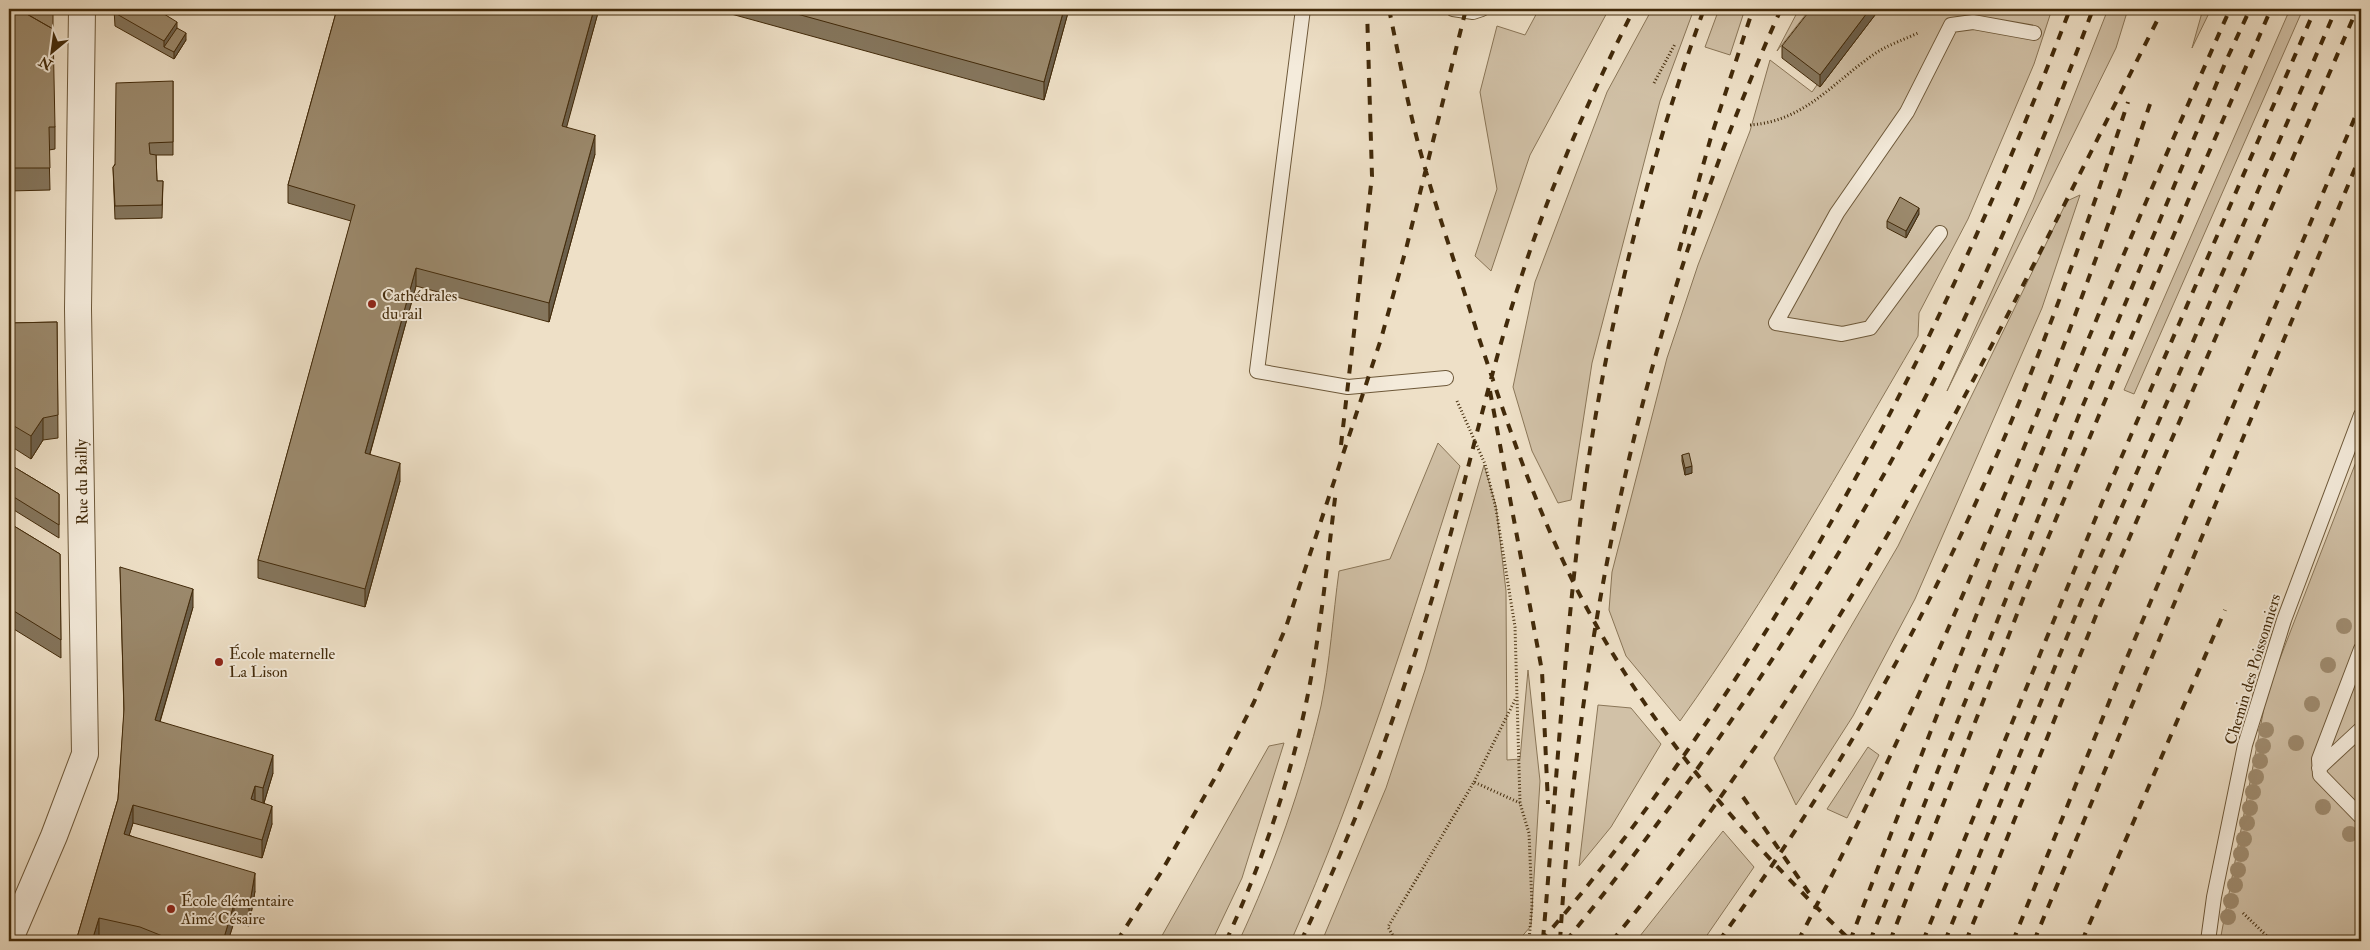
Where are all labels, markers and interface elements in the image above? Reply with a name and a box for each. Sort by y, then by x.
north arrow [28,28,78,78]
text: N [36,52,56,74]
place label: Cathédrales du rail [382,286,457,324]
marker: Cathédrales du rail [366,298,378,310]
street label: Rue du Bailly [71,438,93,525]
street label: Chemin des Poissonniers [2220,591,2285,747]
place label: École maternelle La Lison [229,643,336,682]
marker: École maternelle La Lison [213,656,225,668]
place label: École élémentaire Aimé Césaire [180,890,294,929]
marker: École élémentaire Aimé Césaire [165,903,177,915]

